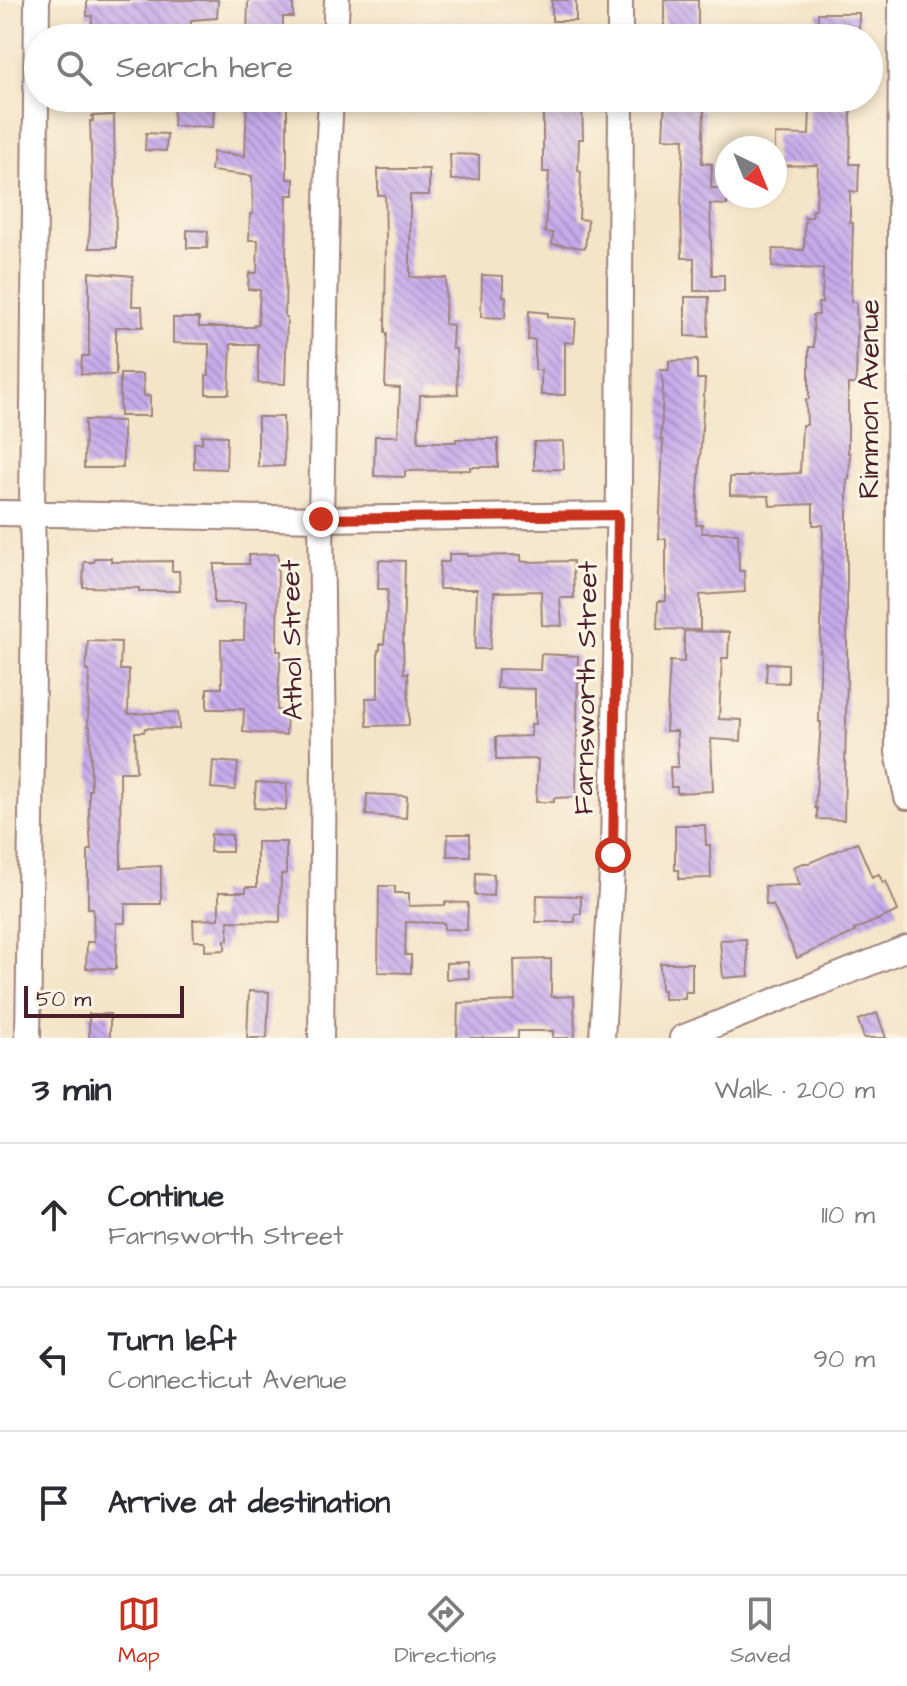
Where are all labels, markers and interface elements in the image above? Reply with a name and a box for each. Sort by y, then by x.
search box [24,24,883,112]
icon: search [52,46,96,90]
text: Search here [116,47,293,89]
north arrow [715,136,787,208]
street label: Rimmon Avenue [850,299,889,499]
route end [303,501,339,537]
street label: Athol Street [271,559,313,721]
street label: Farnsworth Street [564,560,608,815]
route start [595,837,631,873]
scale bar [24,982,184,1018]
text: 50 m [36,984,91,1015]
text: 3 min [32,1066,112,1114]
text: Walk · 200 m [714,1072,875,1108]
text: Continue [108,1176,224,1218]
icon: ahead [32,1193,76,1237]
text: 110 m [821,1197,875,1233]
text: Farnsworth Street [108,1218,344,1254]
text: Turn left [108,1320,236,1362]
icon: left [32,1337,76,1381]
text: 90 m [813,1341,875,1377]
text: Connecticut Avenue [108,1362,347,1398]
icon: arrive [32,1481,76,1525]
text: Arrive at destination [108,1482,390,1524]
tab: Map [117,1592,161,1671]
tab: Directions [394,1592,497,1671]
tab: Saved [730,1592,790,1671]

